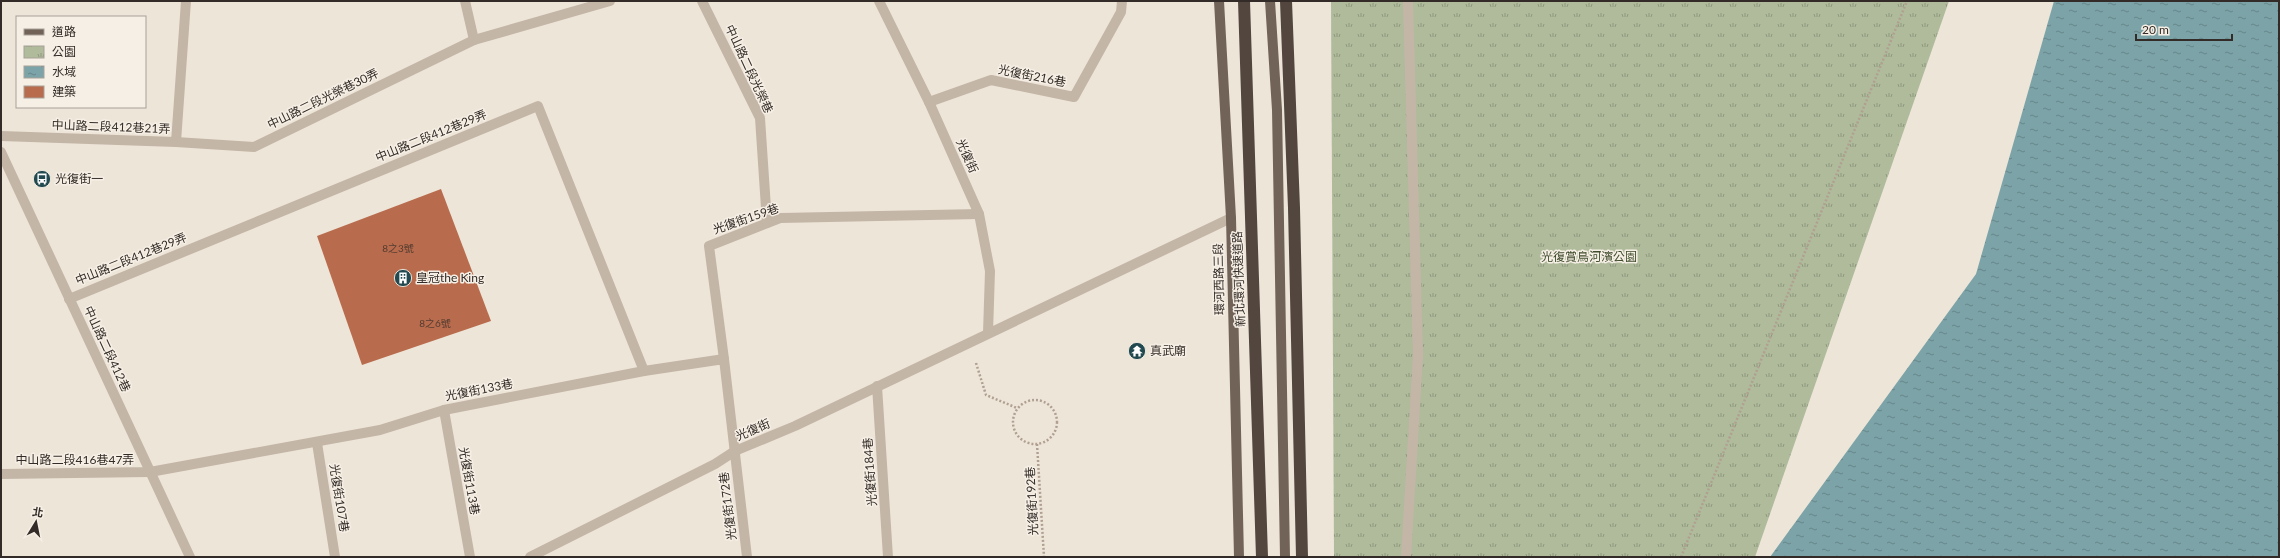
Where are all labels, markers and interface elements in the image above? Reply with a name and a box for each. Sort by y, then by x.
legend [16,16,146,108]
scale bar [2136,16,2232,42]
street label: 中山路二段光榮巷 [722,22,777,115]
text: 20 m [2142,22,2169,37]
text: 道路 [52,24,76,39]
text: 公園 [52,44,76,59]
street label: 光復街216巷 [997,62,1067,89]
text: 水域 [52,64,76,79]
street label: 中山路二段光榮巷30弄 [265,65,381,132]
text: 建築 [52,84,76,99]
street label: 中山路二段412巷29弄 [373,106,489,165]
street label: 中山路二段412巷21弄 [51,117,171,136]
street label: 光復街 [953,136,982,175]
bus stop icon: 光復街一 [32,169,52,189]
place label: 光復街一 [55,171,103,186]
street label: 光復街159巷 [711,200,781,237]
street label: 中山路二段412巷29弄 [73,229,189,288]
street label: 新北環河快速道路 [1229,231,1248,327]
house number: 8之3號 [382,242,414,254]
street label: 環河西路三段 [1210,243,1227,315]
park label: 光復賞鳥河濱公園 [1541,249,1637,264]
building icon: 皇冠the King [393,268,413,288]
place label: 皇冠the King [416,270,484,285]
street label: 中山路二段412巷 [81,304,134,394]
house number: 8之6號 [419,317,451,329]
temple icon: 真武廟 [1127,341,1147,361]
place label: 真武廟 [1150,343,1186,358]
street label: 光復街133巷 [444,376,514,403]
street label: 光復街 [733,416,772,443]
street label: 光復街184巷 [860,437,879,507]
street label: 光復街113巷 [456,446,483,516]
street label: 中山路二段416巷47弄 [16,452,134,467]
street label: 光復街107巷 [327,463,352,533]
street label: 光復街192巷 [1022,466,1041,536]
street label: 光復街172巷 [716,471,739,541]
north arrow [16,502,56,542]
text: 北 [31,504,44,519]

